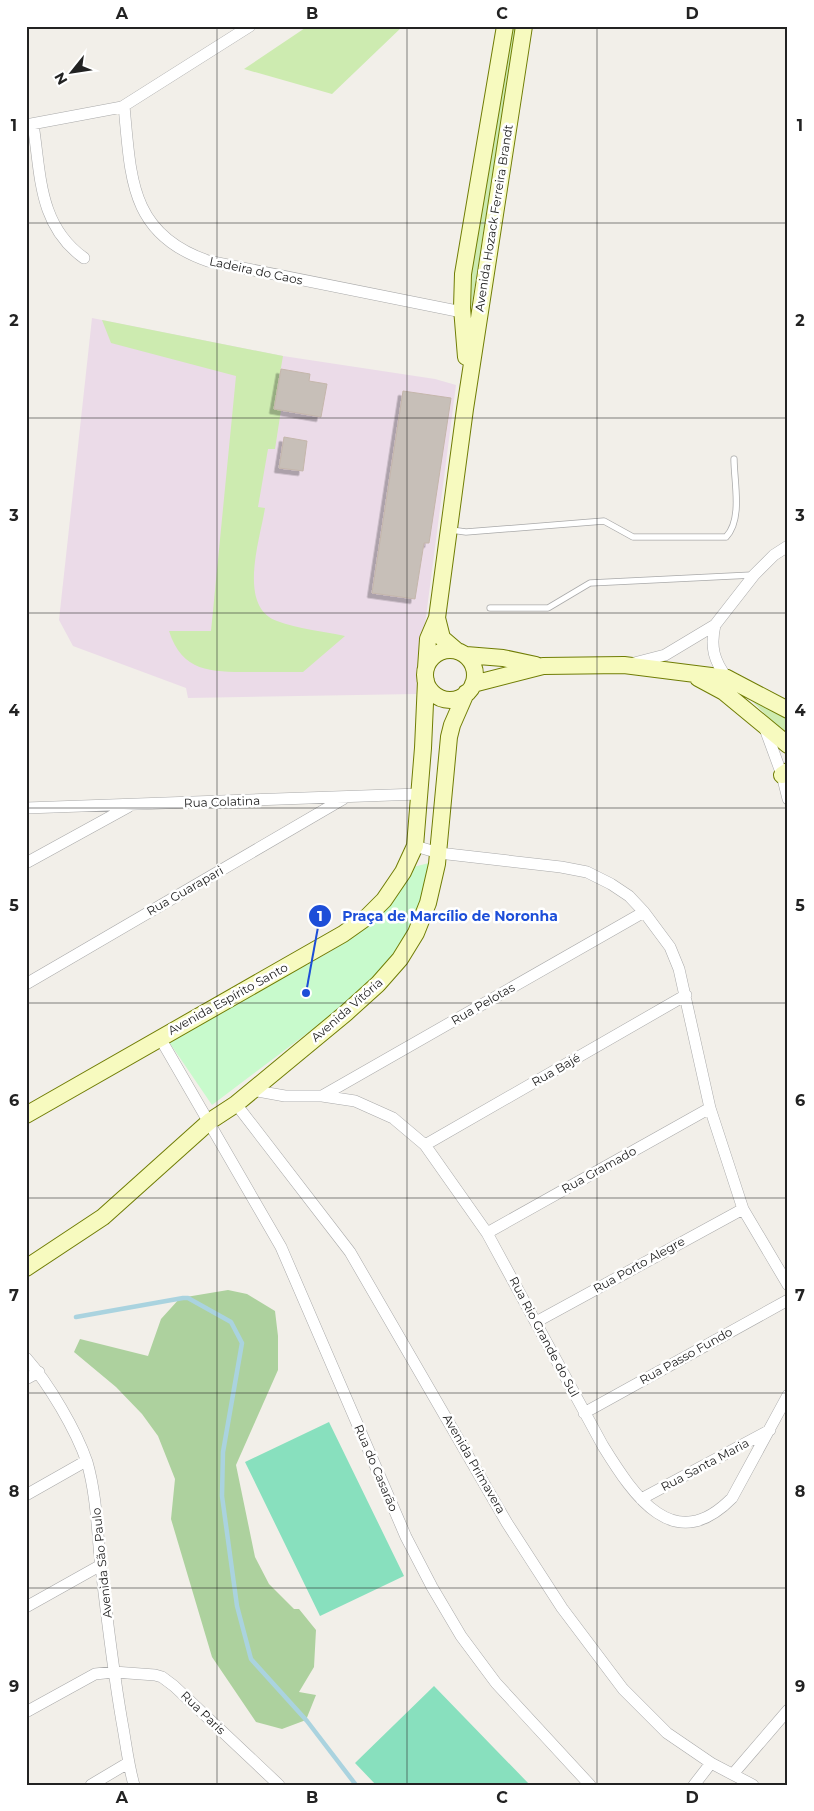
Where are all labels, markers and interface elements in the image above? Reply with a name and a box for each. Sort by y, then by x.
text: A [115,4,129,23]
text: B [306,4,318,23]
text: C [496,4,508,23]
text: D [685,4,699,23]
north arrow [48,48,98,98]
text: N [50,69,71,88]
text: 1 [11,116,17,135]
text: 1 [797,116,803,135]
street label: Avenida Hozack Ferreira Brandt [471,123,516,313]
street label: Ladeira do Caos [208,253,304,288]
text: 2 [9,311,19,330]
text: 2 [795,311,805,330]
text: 3 [8,506,19,525]
text: 3 [794,506,805,525]
text: 4 [8,701,20,720]
text: 4 [794,701,806,720]
street label: Rua Colatina [184,793,260,810]
street label: Rua Guarapari [144,863,226,919]
text: 5 [9,896,19,915]
text: 5 [795,896,805,915]
callout: Praça de Marcílio de Noronha [307,901,568,930]
text: 1 [317,906,323,925]
text: Praça de Marcílio de Noronha [342,907,558,925]
street label: Avenida Espírito Santo [165,959,290,1038]
street label: Avenida Vitória [308,974,386,1045]
street label: Rua Pelotas [448,979,517,1028]
street label: Rua Bajé [529,1050,583,1089]
text: 6 [9,1091,19,1110]
text: 6 [795,1091,805,1110]
street label: Rua Gramado [559,1143,639,1196]
street label: Rua Porto Alegre [590,1233,687,1296]
street label: Rua Rio Grande do Sul [506,1274,583,1400]
text: 7 [9,1286,19,1305]
text: 7 [795,1286,805,1305]
street label: Rua Passo Fundo [637,1324,735,1387]
street label: Avenida Primavera [440,1411,509,1516]
street label: Rua do Casarão [351,1422,402,1514]
street label: Rua Santa Maria [658,1435,752,1494]
text: 8 [9,1482,19,1501]
text: 8 [795,1482,805,1501]
street label: Avenida São Paulo [88,1507,115,1619]
text: 9 [9,1677,19,1696]
text: 9 [795,1677,805,1696]
street label: Rua Paris [178,1688,229,1738]
text: A [115,1788,129,1807]
text: B [306,1788,318,1807]
text: C [496,1788,508,1807]
text: D [685,1788,699,1807]

